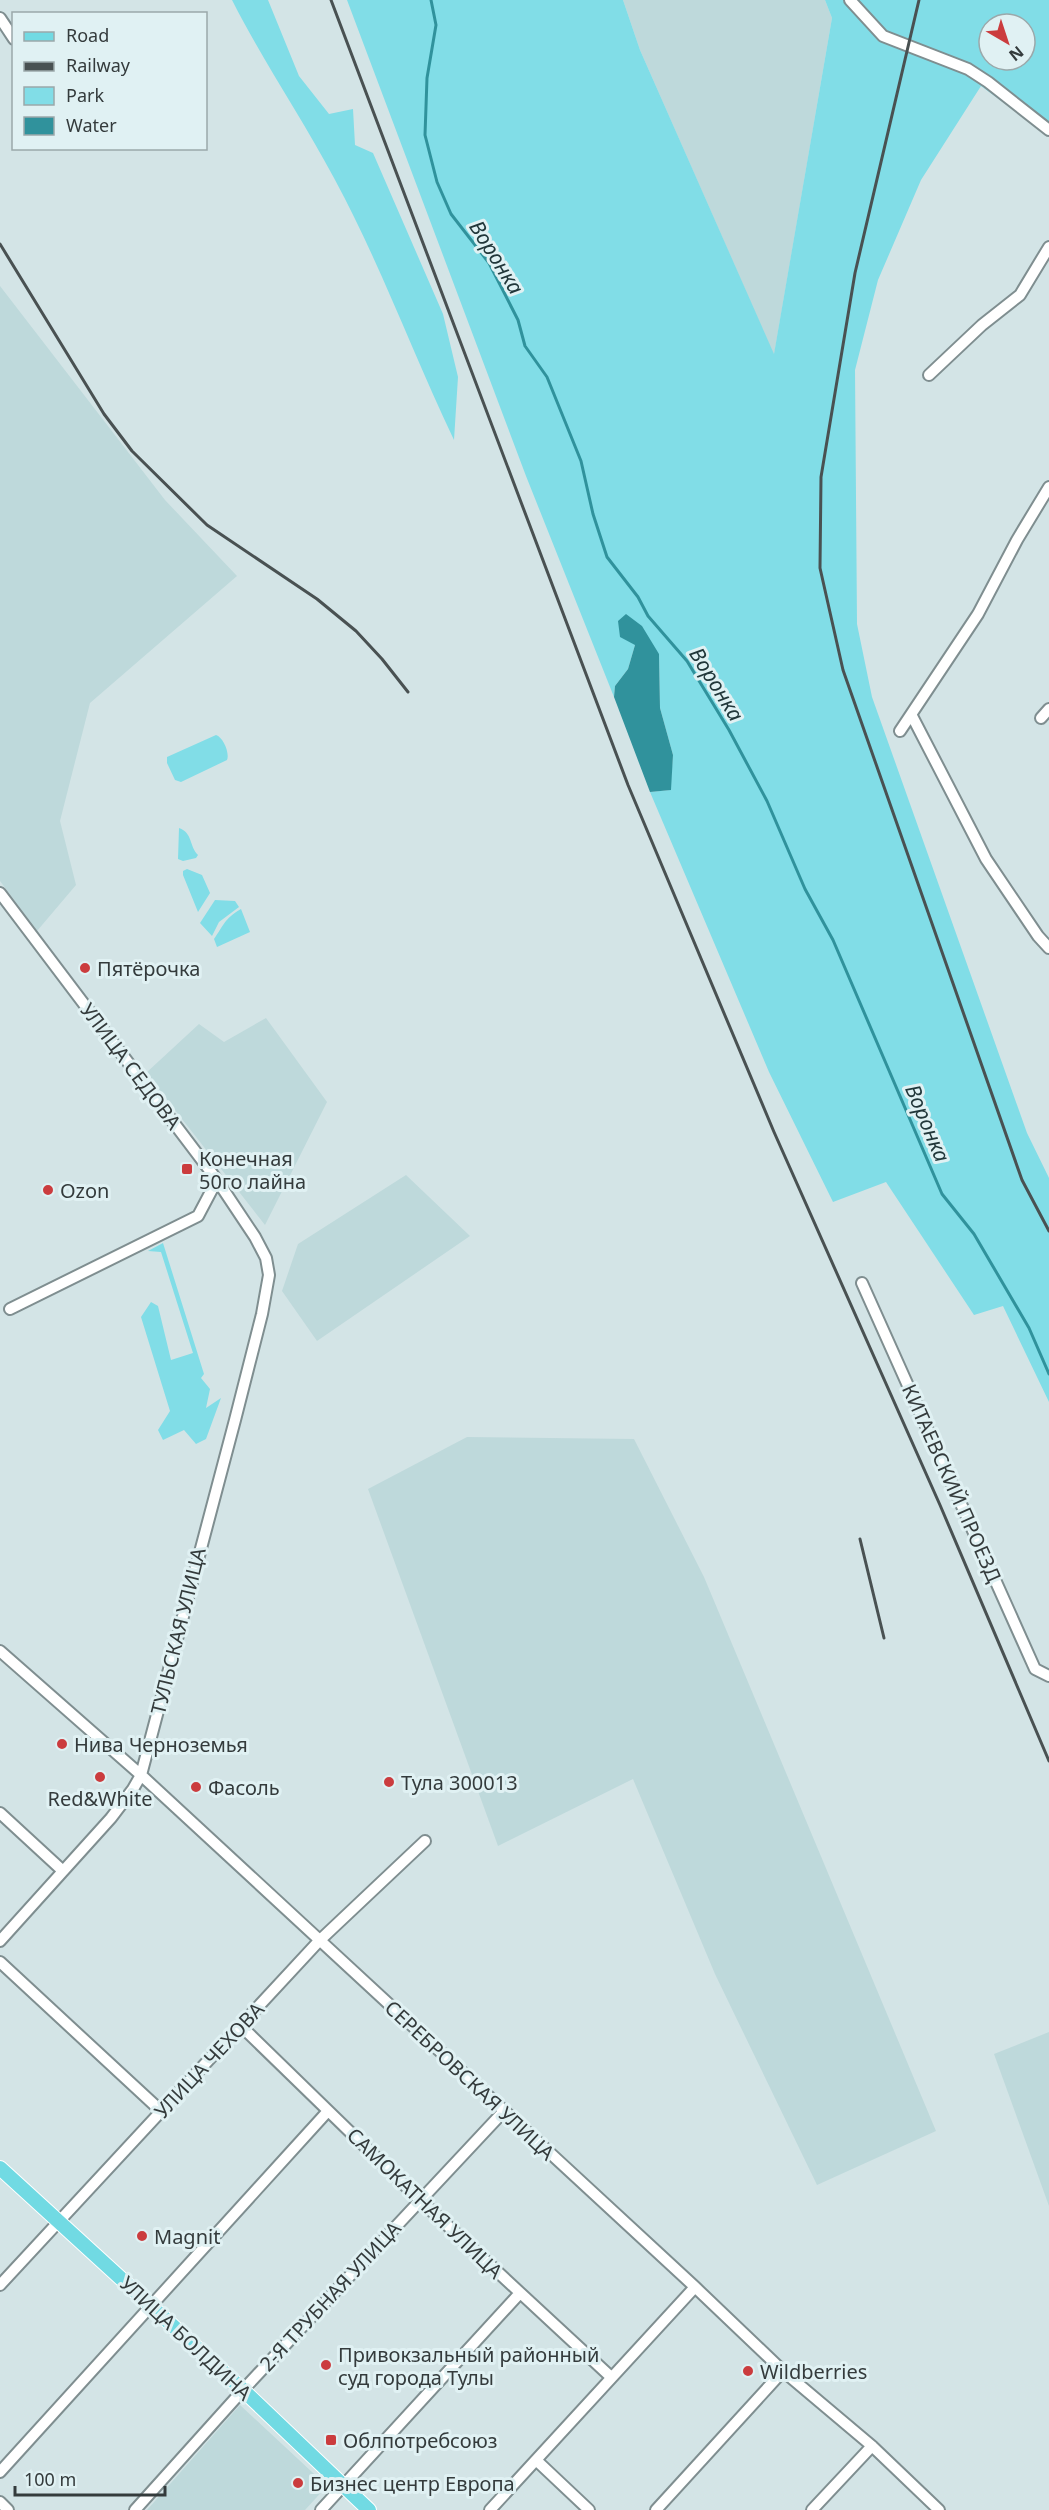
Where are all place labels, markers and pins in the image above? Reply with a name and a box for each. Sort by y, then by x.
place label: Пятёрочка [97,955,200,982]
marker: Пятёрочка [78,961,92,975]
place label: Конечная 50го лайна [199,1145,306,1195]
marker: Конечная 50го лайна [180,1162,194,1176]
place label: Ozon [60,1177,109,1204]
marker: Ozon [41,1183,55,1197]
place label: Нива Черноземья [74,1731,248,1758]
marker: Нива Черноземья [55,1737,69,1751]
place label: Тула 300013 [401,1769,518,1796]
marker: Red&White [93,1770,107,1784]
place label: Фасоль [208,1774,280,1801]
marker: Тула 300013 [382,1775,396,1789]
marker: Фасоль [189,1780,203,1794]
place label: Red&White [48,1785,152,1812]
place label: Magnit [154,2223,220,2250]
marker: Magnit [135,2229,149,2243]
place label: Привокзальный районный суд города Тулы [338,2341,599,2391]
marker: Привокзальный районный суд города Тулы [319,2358,333,2372]
place label: Wildberries [760,2358,867,2385]
marker: Wildberries [741,2364,755,2378]
place label: Облпотребсоюз [343,2427,497,2454]
marker: Облпотребсоюз [324,2433,338,2447]
place label: Бизнес центр Европа [310,2470,515,2497]
marker: Бизнес центр Европа [291,2476,305,2490]

